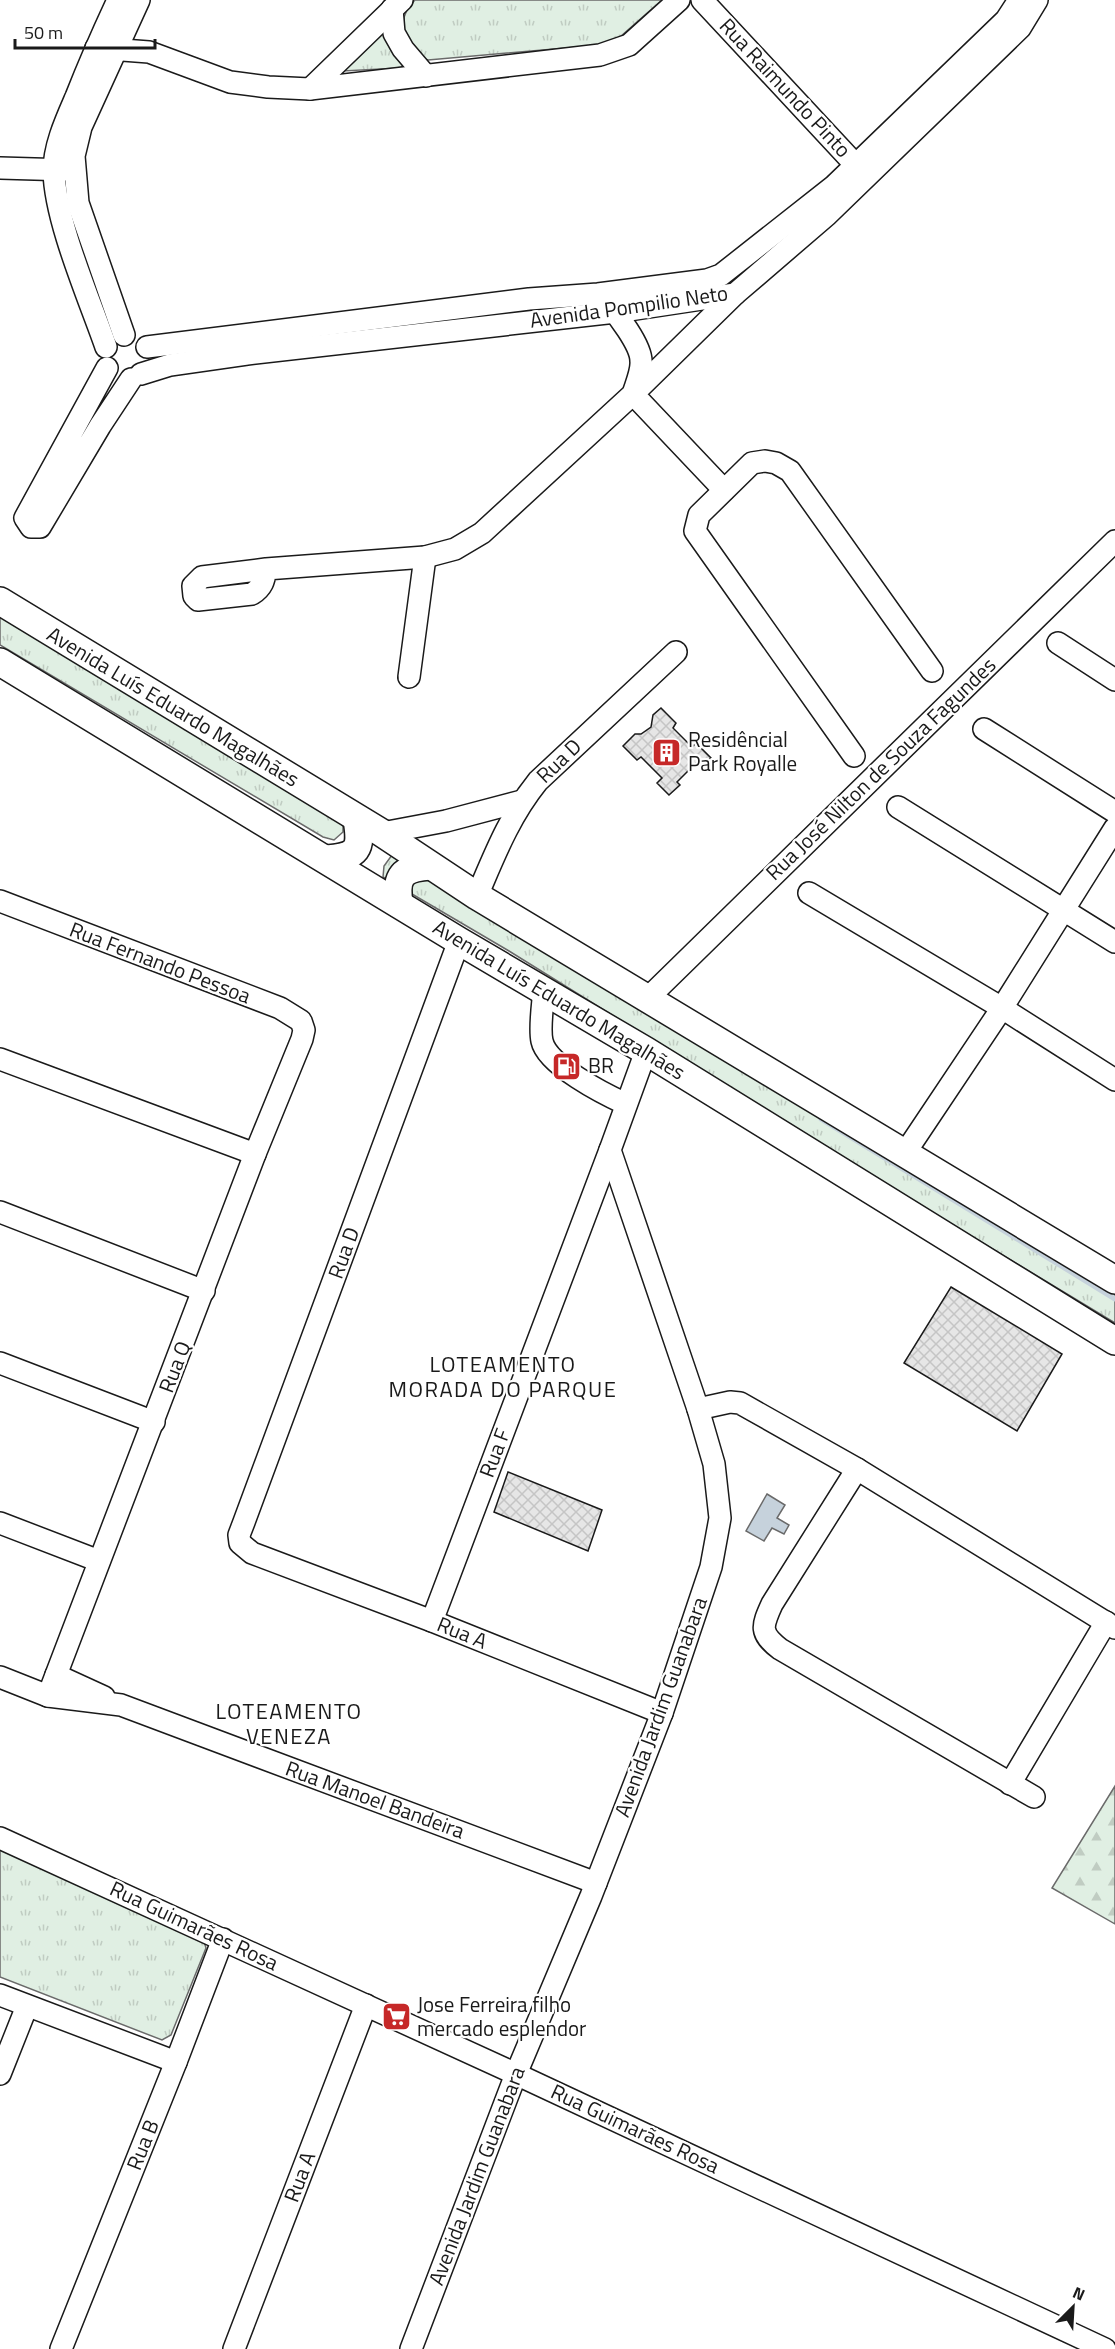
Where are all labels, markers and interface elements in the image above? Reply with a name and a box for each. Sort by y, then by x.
street label: Rua Raimundo Pinto [712,10,859,164]
scale bar [15,12,154,50]
text: 50 m [24,19,63,46]
street label: Avenida Pompilio Neto [528,276,730,336]
street label: Avenida Luís Eduardo Magalhães [41,618,306,794]
street label: Rua José Nilton de Souza Fagundes [758,649,1003,887]
place label: Residêncial Park Royalle [688,723,797,779]
street label: Rua D [528,730,588,790]
building icon: Residêncial Park Royalle [651,736,683,768]
street label: Avenida Luís Eduardo Magalhães [427,911,692,1087]
street label: Rua Fernando Pessoa [65,913,256,1012]
place label: BR [588,1049,614,1081]
fuel station icon: BR [551,1050,583,1082]
street label: Rua D [319,1222,367,1283]
street label: Rua Q [150,1336,199,1397]
district label: LOTEAMENTO MORADA DO PARQUE [389,1347,617,1406]
street label: Rua F [470,1423,518,1482]
street label: Avenida Jardim Guanabara [605,1592,715,1821]
street label: Rua A [432,1608,493,1657]
district label: LOTEAMENTO VENEZA [215,1694,363,1753]
street label: Rua Manoel Bandeira [281,1752,470,1847]
street label: Rua Guimarães Rosa [105,1872,284,1978]
place label: Jose Ferreira filho mercado esplendor [417,1988,586,2044]
supermarket icon: Jose Ferreira filho mercado esplendor [380,2001,412,2033]
street label: Avenida Jardim Guanabara [420,2061,533,2290]
street label: Rua Guimarães Rosa [546,2075,725,2181]
street label: Rua B [117,2114,167,2175]
street label: Rua A [275,2146,323,2207]
north arrow [1043,2277,1103,2337]
text: N [1069,2280,1089,2307]

